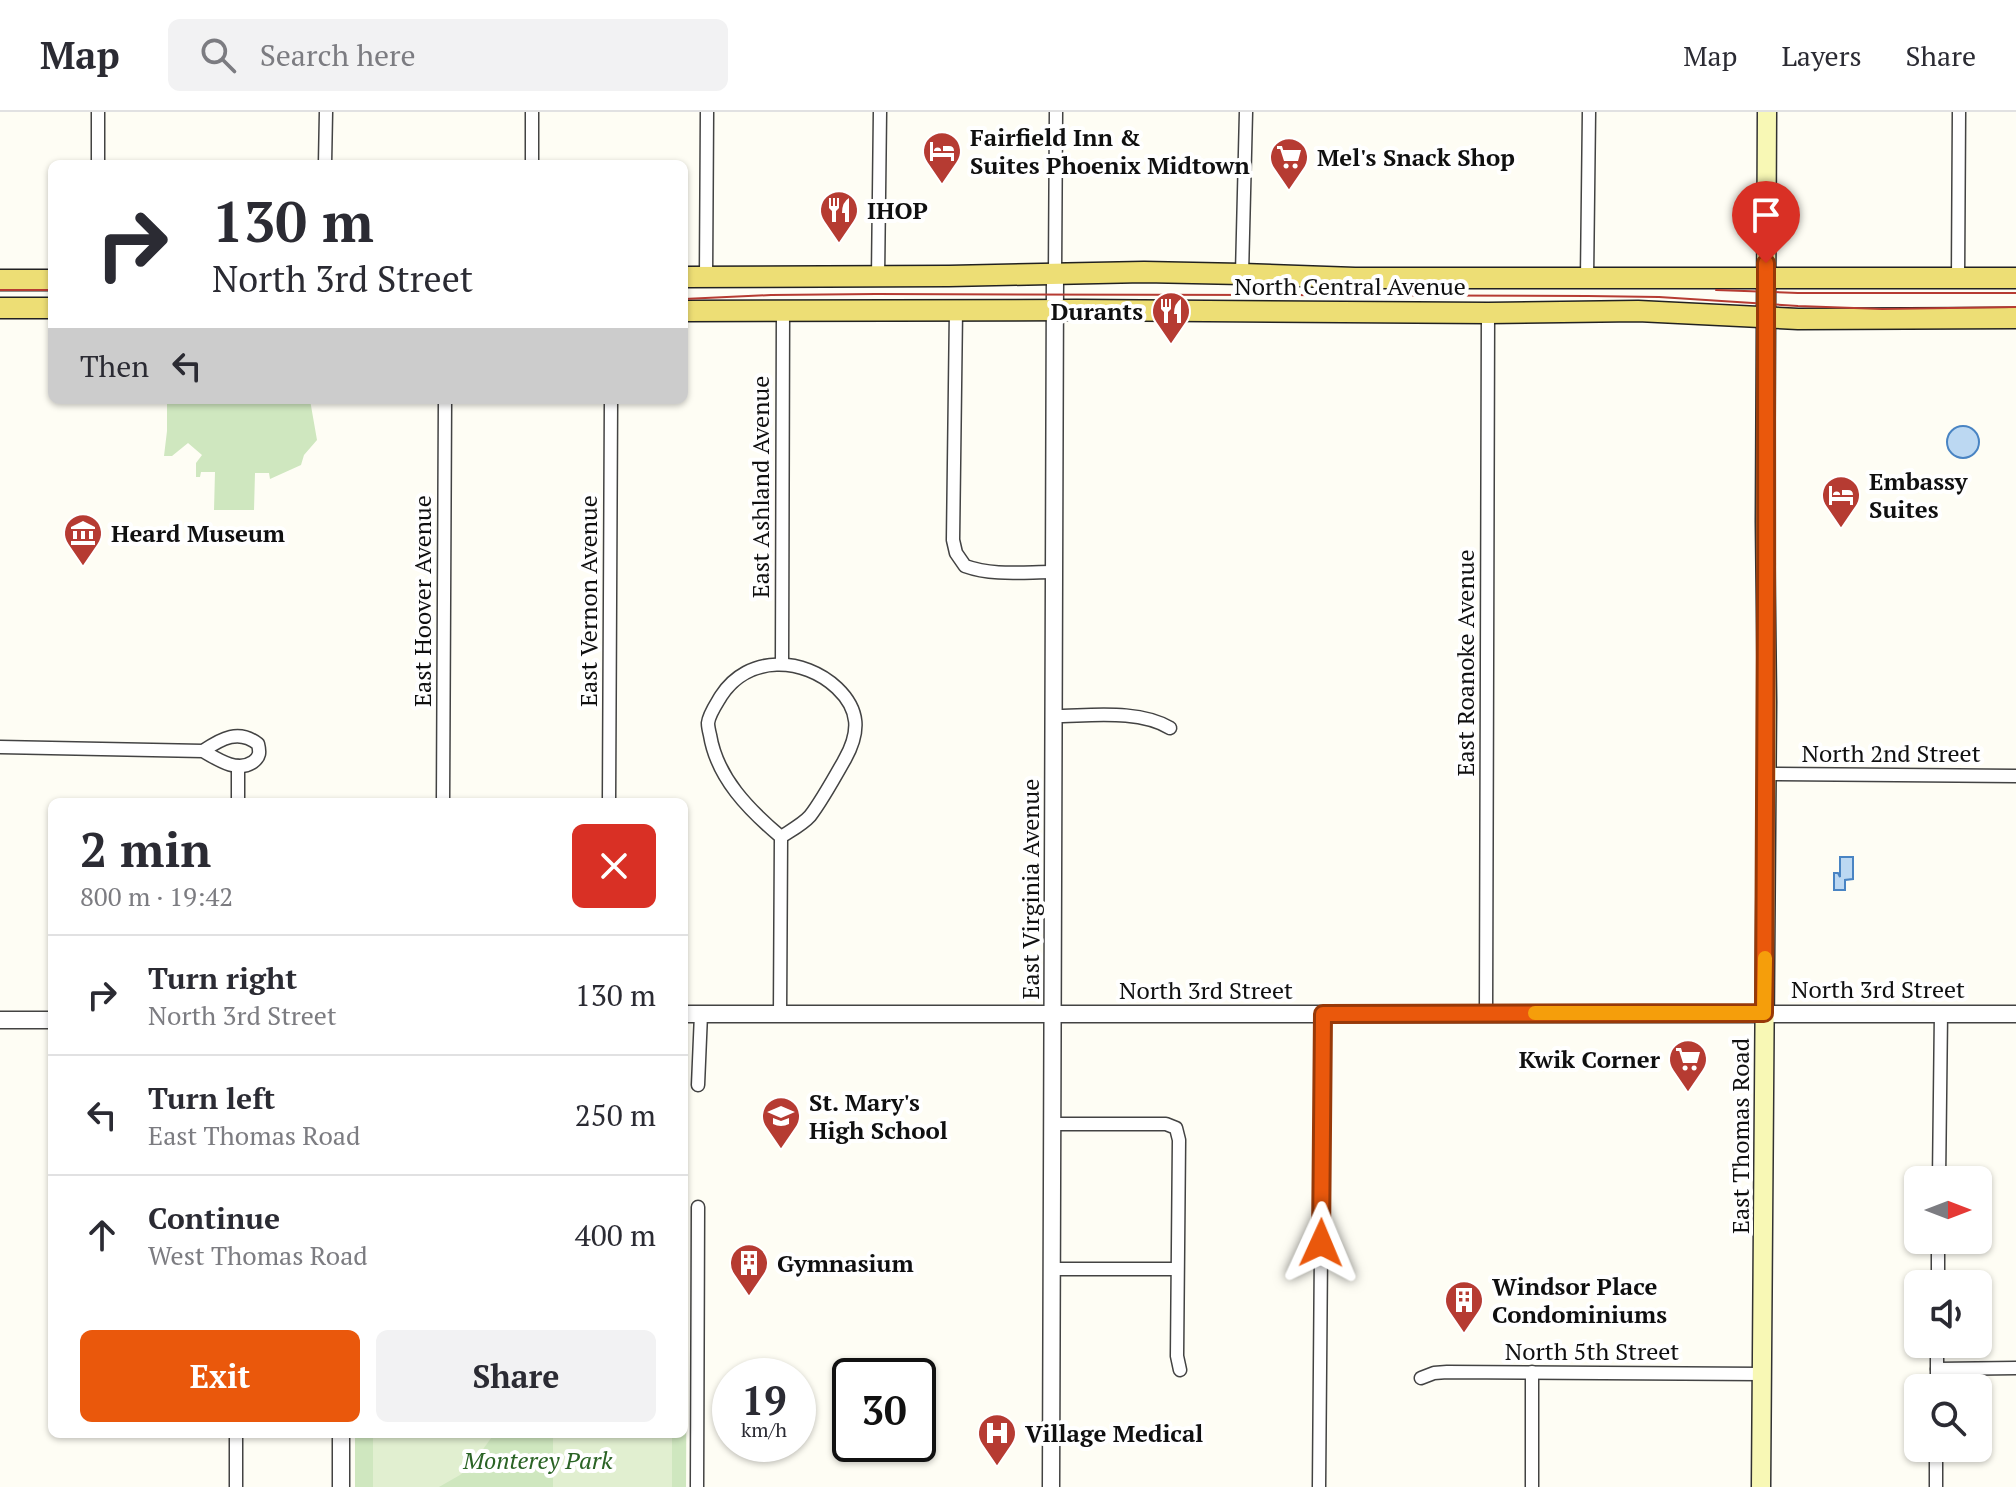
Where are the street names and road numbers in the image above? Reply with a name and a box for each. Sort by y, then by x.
street label: North Central Avenue [1234,270,1466,302]
street label: East Ashland Avenue [744,376,776,598]
street label: East Hoover Avenue [406,495,438,707]
street label: East Vernon Avenue [572,495,604,707]
street label: East Roanoke Avenue [1449,549,1481,777]
street label: North 2nd Street [1801,737,1981,769]
street label: East Virginia Avenue [1014,779,1046,999]
street label: North 3rd Street [1791,973,1965,1005]
street label: North 3rd Street [1119,974,1293,1006]
street label: East Thomas Road [1724,1038,1756,1234]
street label: North 5th Street [1505,1335,1679,1367]

